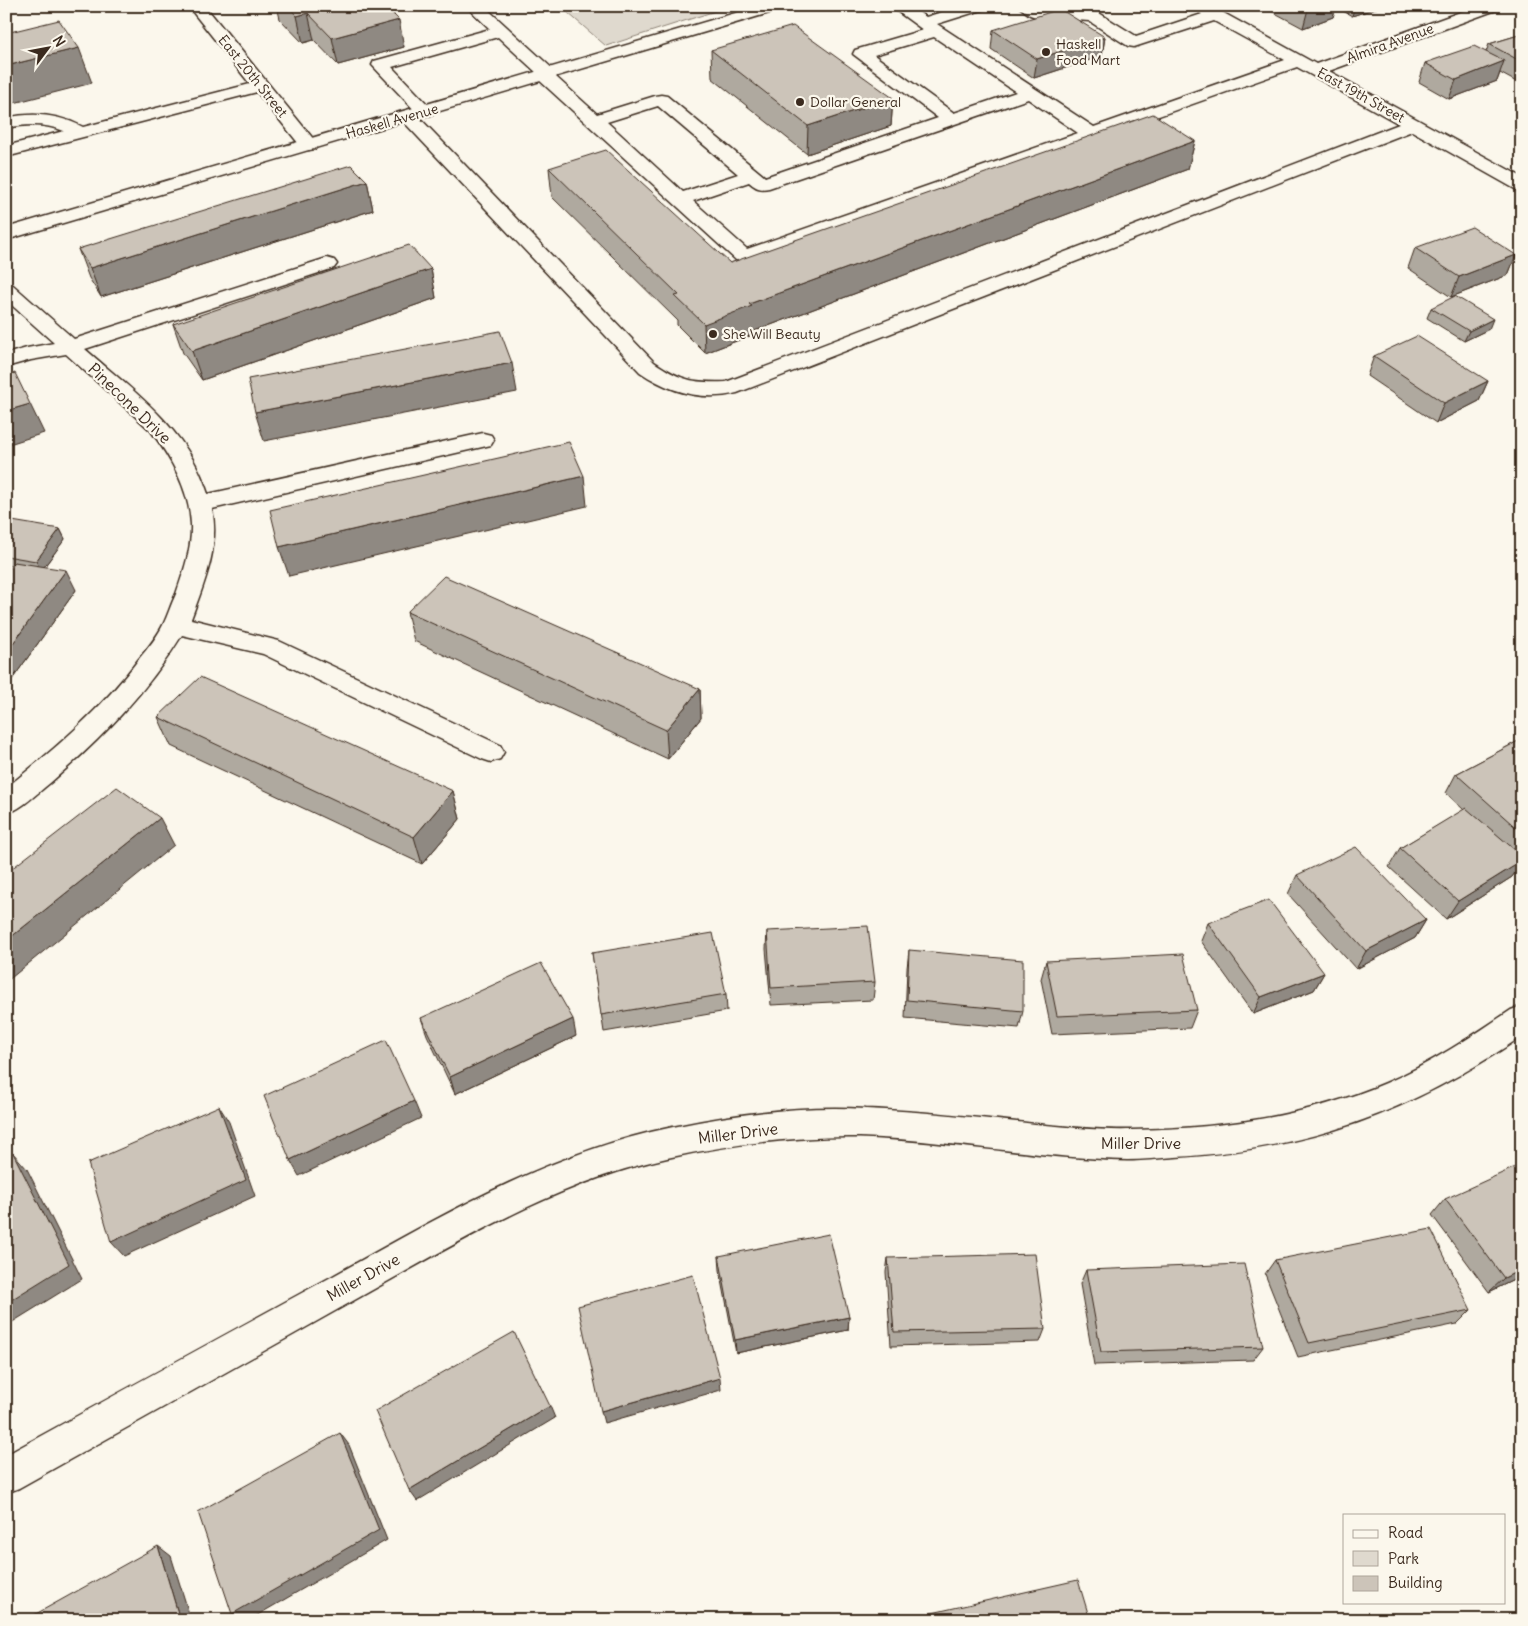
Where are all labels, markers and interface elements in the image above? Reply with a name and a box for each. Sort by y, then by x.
street label: Almira Avenue [1344,19,1436,67]
north arrow [22,22,72,72]
street label: East 20th Street [214,31,292,121]
text: N [49,32,69,50]
place label: Haskell Food Mart [1056,35,1121,69]
marker: Haskell Food Mart [1040,46,1052,58]
street label: East 19th Street [1314,63,1408,127]
place label: Dollar General [810,93,901,111]
marker: Dollar General [794,96,806,108]
street label: Haskell Avenue [344,99,440,143]
place label: She Will Beauty [723,325,821,343]
marker: She Will Beauty [707,328,719,340]
street label: Pinecone Drive [84,358,176,448]
street label: Miller Drive [697,1118,779,1148]
street label: Miller Drive [1101,1133,1181,1153]
street label: Miller Drive [323,1249,403,1305]
legend [1343,1514,1506,1604]
text: Road [1388,1523,1423,1542]
text: Park [1388,1549,1419,1568]
text: Building [1388,1573,1443,1592]

